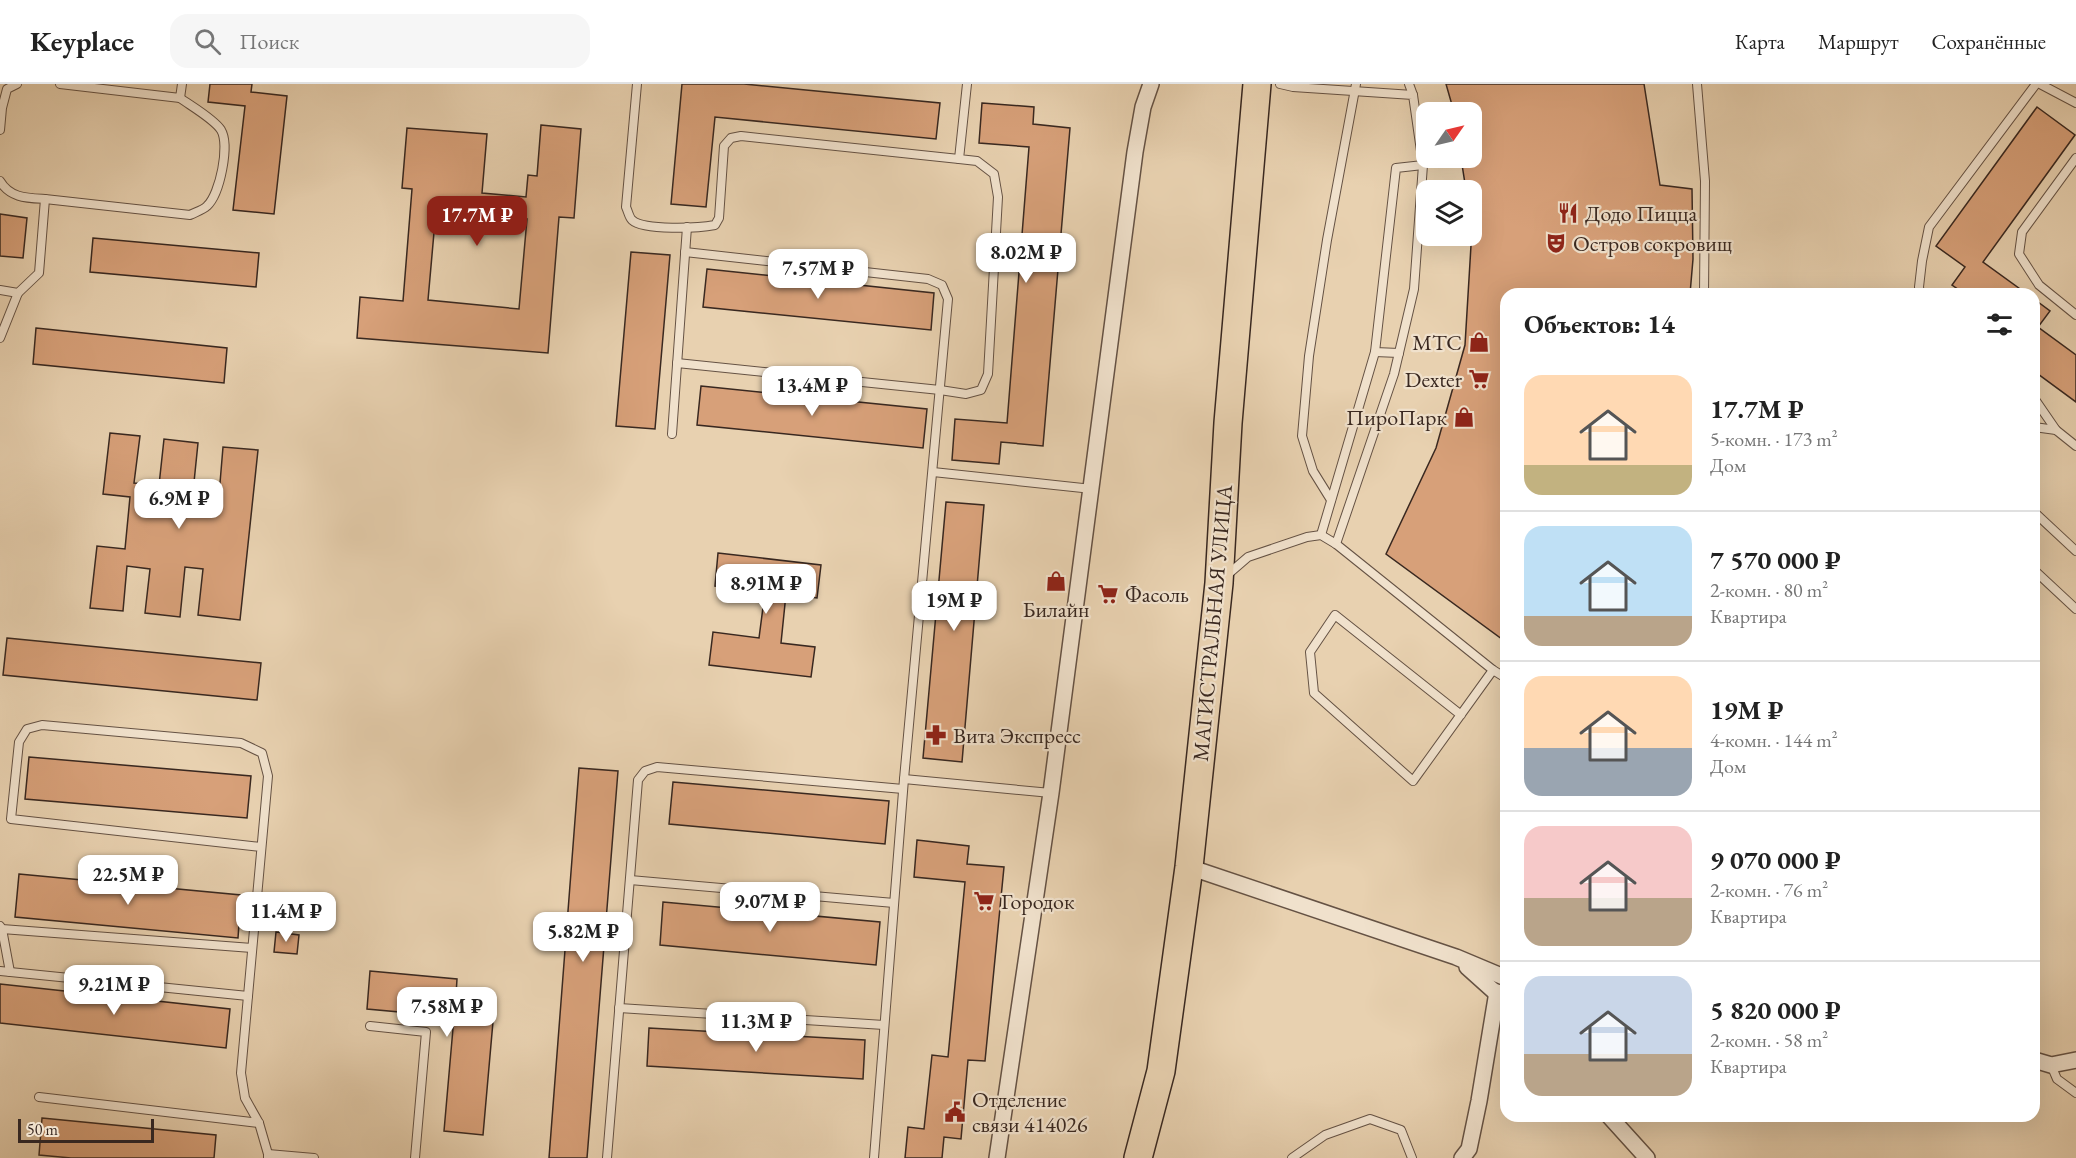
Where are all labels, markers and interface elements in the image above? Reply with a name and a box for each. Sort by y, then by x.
search box [170,14,590,68]
text: Keyplace [30,23,134,59]
icon: search [191,25,224,58]
text: Поиск [239,27,299,56]
text: Карта [1735,28,1785,55]
text: Маршрут [1818,28,1899,55]
text: Сохранённые [1932,28,2046,55]
north arrow [1416,102,1482,168]
map controls [1416,102,1482,246]
button: layers [1416,180,1482,246]
pin: 17.7M ₽ [422,196,532,247]
place label: Додо Пицца [1585,199,1698,228]
restaurant icon: Додо Пицца [1556,201,1580,225]
text: 17.7M ₽ [441,202,513,228]
place label: Остров сокровищ [1573,229,1732,258]
theatre icon: Остров сокровищ [1544,231,1568,255]
pin: 8.02M ₽ [971,233,1081,284]
text: 8.02M ₽ [990,239,1062,265]
pin: 7.57M ₽ [763,249,873,300]
text: 7.57M ₽ [782,255,854,281]
text: Объектов: 14 [1524,307,1675,341]
icon: filters [1983,308,2016,341]
place label: МТС [1412,328,1462,357]
shop icon: МТС [1467,330,1491,354]
place label: Dexter [1405,365,1463,394]
pin: 13.4M ₽ [757,366,867,417]
supermarket icon: Dexter [1467,367,1491,391]
text: 13.4M ₽ [776,372,848,398]
text: 17.7M ₽ [1710,392,1804,426]
icon: home [1572,399,1644,471]
place label: ПироПарк [1346,403,1447,432]
shop icon: ПироПарк [1452,405,1476,429]
text: 5-комн. · 173 m² [1710,426,1838,452]
text: Дом [1710,452,1746,478]
pin: 6.9M ₽ [130,479,228,530]
street label: МАГИСТРАЛЬНАЯ УЛИЦА [1186,483,1239,763]
text: 6.9M ₽ [148,485,210,511]
text: 7 570 000 ₽ [1710,543,1841,577]
icon: home [1572,550,1644,622]
pin: 8.91M ₽ [711,564,821,615]
shop icon: Билайн [1044,569,1068,593]
text: 8.91M ₽ [730,570,802,596]
text: 2-комн. · 80 m² [1710,577,1828,603]
place label: Фасоль [1125,580,1189,609]
pin: 19M ₽ [912,581,996,632]
supermarket icon: Фасоль [1096,582,1120,606]
text: 19M ₽ [926,587,982,613]
place label: Билайн [1023,595,1089,624]
text: Квартира [1710,603,1787,629]
text: 19M ₽ [1710,693,1784,727]
icon: home [1572,700,1644,772]
place label: Вита Экспресс [953,721,1081,750]
pharmacy icon: Вита Экспресс [924,723,948,747]
text: 4-комн. · 144 m² [1710,727,1838,753]
text: Дом [1710,753,1746,779]
text: 9 070 000 ₽ [1710,843,1841,877]
icon: home [1572,850,1644,922]
pin: 22.5M ₽ [73,855,183,906]
text: 22.5M ₽ [92,861,164,887]
text: 2-комн. · 76 m² [1710,877,1828,903]
pin: 9.07M ₽ [715,882,825,933]
place label: Городок [1001,887,1075,916]
text: 9.07M ₽ [734,888,806,914]
supermarket icon: Городок [972,889,996,913]
pin: 11.4M ₽ [231,892,341,943]
text: 11.4M ₽ [250,898,322,924]
text: Квартира [1710,903,1787,929]
pin: 5.82M ₽ [528,912,638,963]
text: 5.82M ₽ [547,918,619,944]
pin: 9.21M ₽ [59,965,169,1016]
text: 9.21M ₽ [78,971,150,997]
pin: 7.58M ₽ [392,987,502,1038]
text: 7.58M ₽ [411,993,483,1019]
text: 5 820 000 ₽ [1710,993,1841,1027]
icon: home [1572,1000,1644,1072]
pin: 11.3M ₽ [701,1002,811,1053]
text: 11.3M ₽ [720,1008,792,1034]
text: 2-комн. · 58 m² [1710,1027,1828,1053]
text: Квартира [1710,1053,1787,1079]
place label: Отделение связи 414026 [972,1085,1088,1139]
public building icon: Отделение связи 414026 [943,1100,967,1124]
scale bar [18,1116,154,1144]
text: 50 m [27,1119,58,1140]

